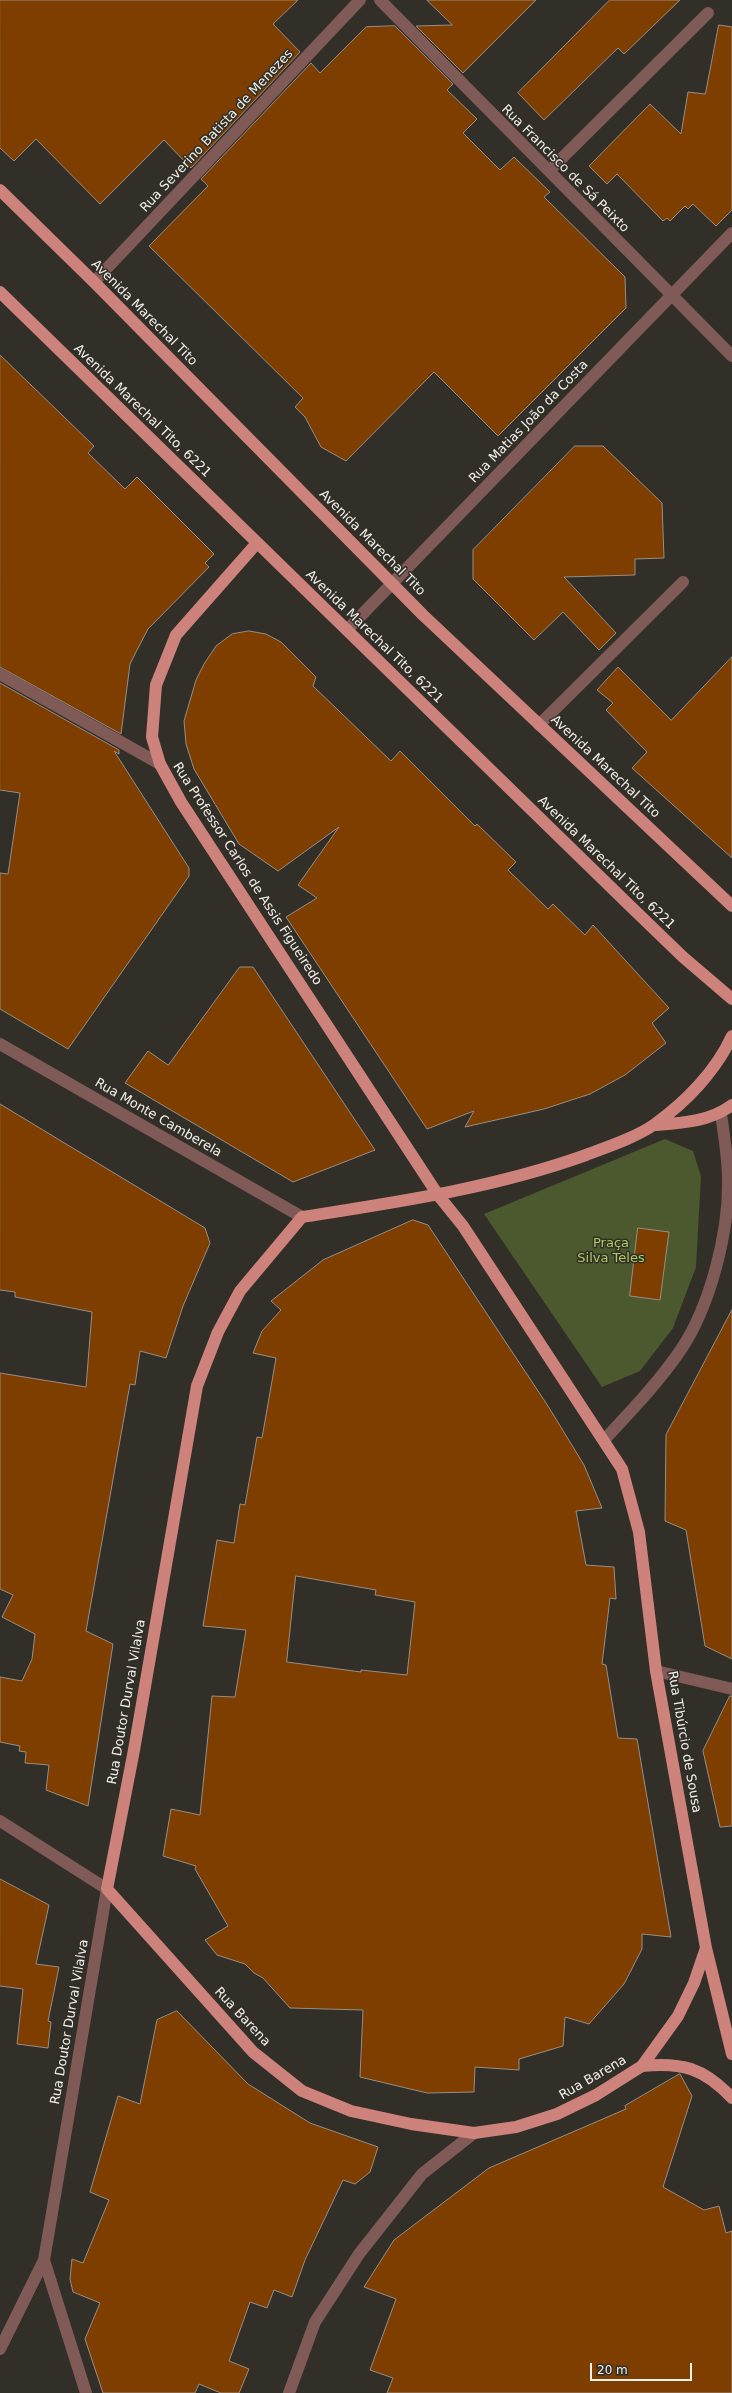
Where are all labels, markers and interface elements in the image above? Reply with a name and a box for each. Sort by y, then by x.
street label: Rua Severino Batista de Menezes [137,46,297,216]
street label: Rua Francisco de Sá Peixto [498,102,632,236]
street label: Avenida Marechal Tito [88,257,200,369]
street label: Avenida Marechal Tito, 6221 [70,341,214,481]
street label: Rua Matias João da Costa [466,357,592,487]
street label: Avenida Marechal Tito [316,487,428,599]
street label: Avenida Marechal Tito, 6221 [302,567,446,707]
street label: Avenida Marechal Tito [547,712,663,822]
street label: Rua Professor Carlos de Assis Figueiredo [169,760,325,988]
street label: Avenida Marechal Tito, 6221 [534,793,678,933]
street label: Rua Monte Camberela [92,1075,224,1161]
park label: Praça Silva Teles [577,1236,645,1267]
street label: Rua Doutor Durval Vilalva [105,1618,149,1786]
street label: Rua Tibúrcio de Sousa [664,1670,704,1814]
street label: Rua Doutor Durval Vilalva [48,1938,92,2106]
street label: Rua Barena [211,1984,273,2050]
street label: Rua Barena [557,2053,629,2103]
scale bar [592,2355,694,2381]
text: 20 m [597,2363,628,2377]

